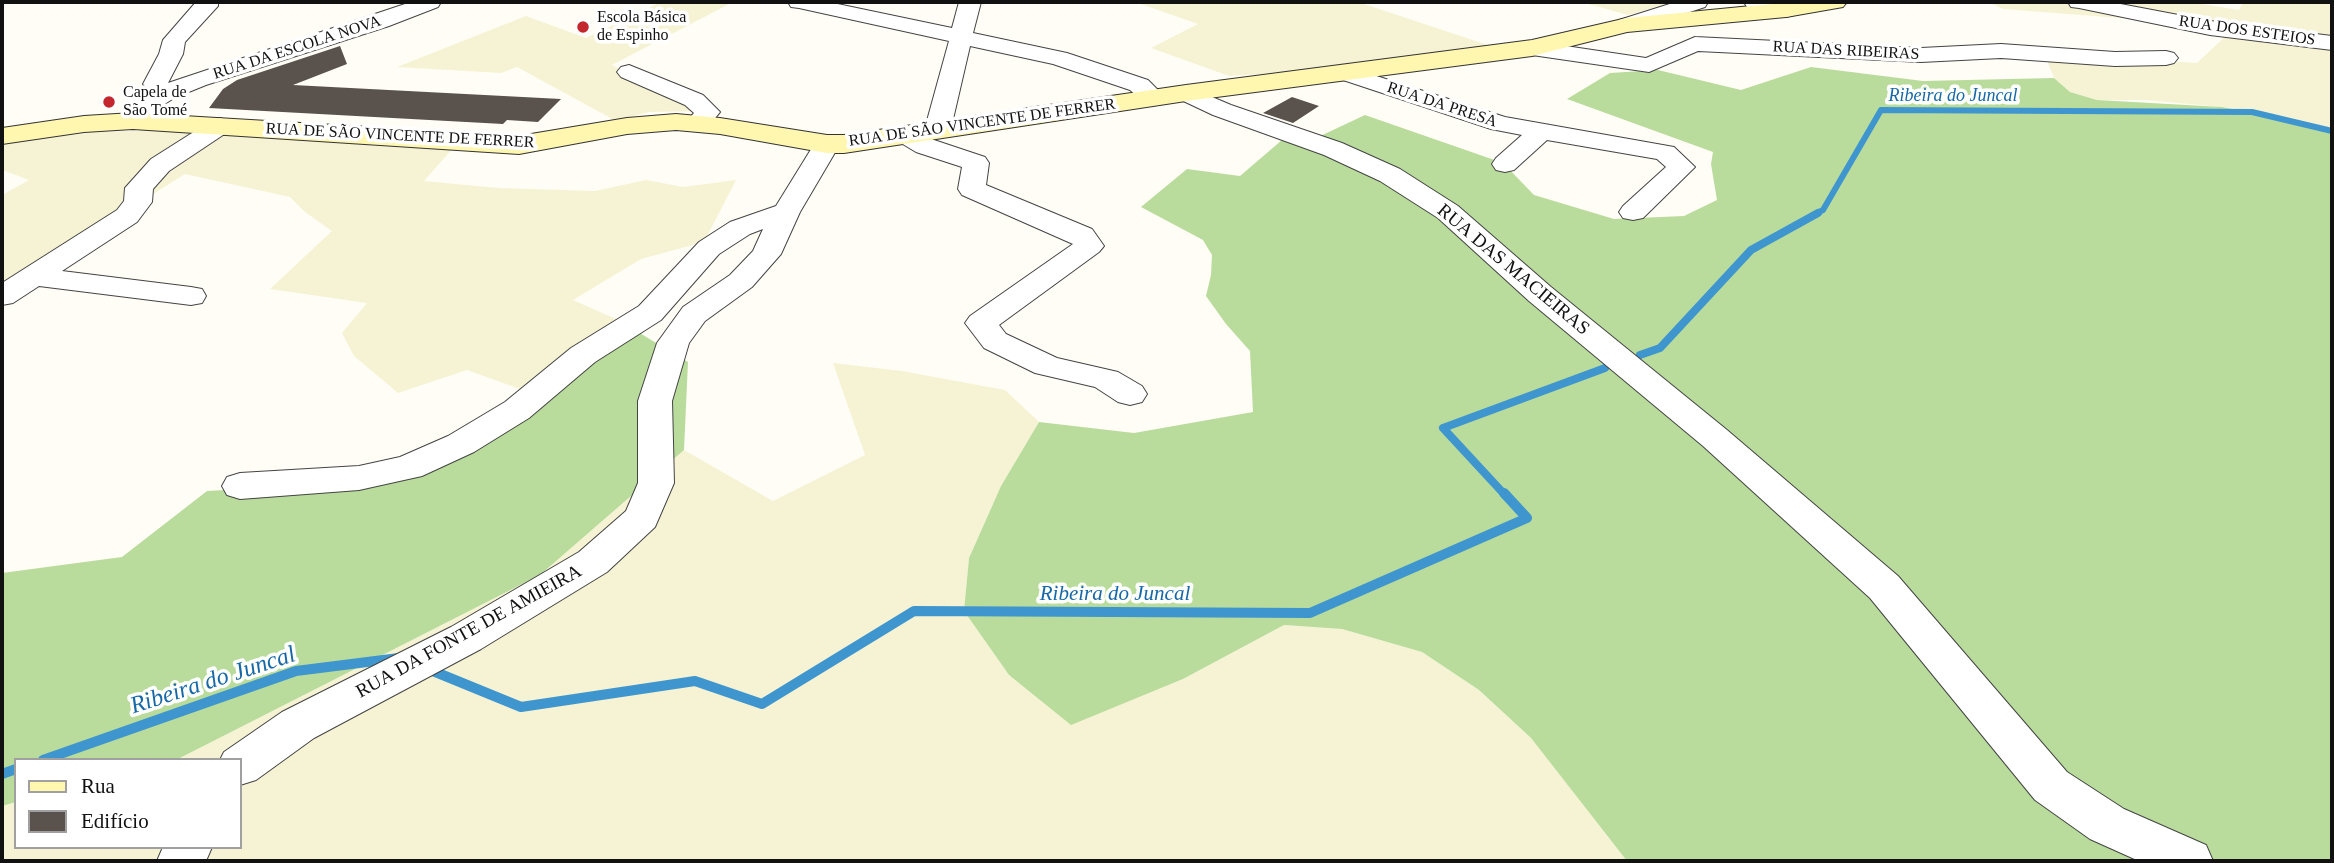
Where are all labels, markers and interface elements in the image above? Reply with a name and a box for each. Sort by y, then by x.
place label: Escola Básica de Espinho [597,8,686,46]
street label: RUA DA ESCOLA NOVA [211,12,383,84]
street label: RUA DOS ESTEIOS [2177,12,2317,50]
marker: Escola Básica de Espinho [575,19,591,35]
street label: RUA DAS RIBEIRAS [1772,38,1920,64]
street label: RUA DA PRESA [1384,78,1500,132]
place label: Capela de São Tomé [123,83,187,121]
water label: Ribeira do Juncal [1889,85,2017,107]
marker: Capela de São Tomé [101,94,117,110]
street label: RUA DE SÃO VINCENTE DE FERRER [848,95,1116,151]
street label: RUA DE SÃO VINCENTE DE FERRER [265,119,535,153]
street label: RUA DAS MACIEIRAS [1432,200,1594,340]
street label: RUA DA FONTE DE AMIEIRA [352,560,586,704]
water label: Ribeira do Juncal [1040,581,1190,607]
water label: Ribeira do Juncal [127,641,299,721]
legend [14,758,242,849]
text: Rua [81,774,115,798]
text: Edifício [81,809,149,833]

